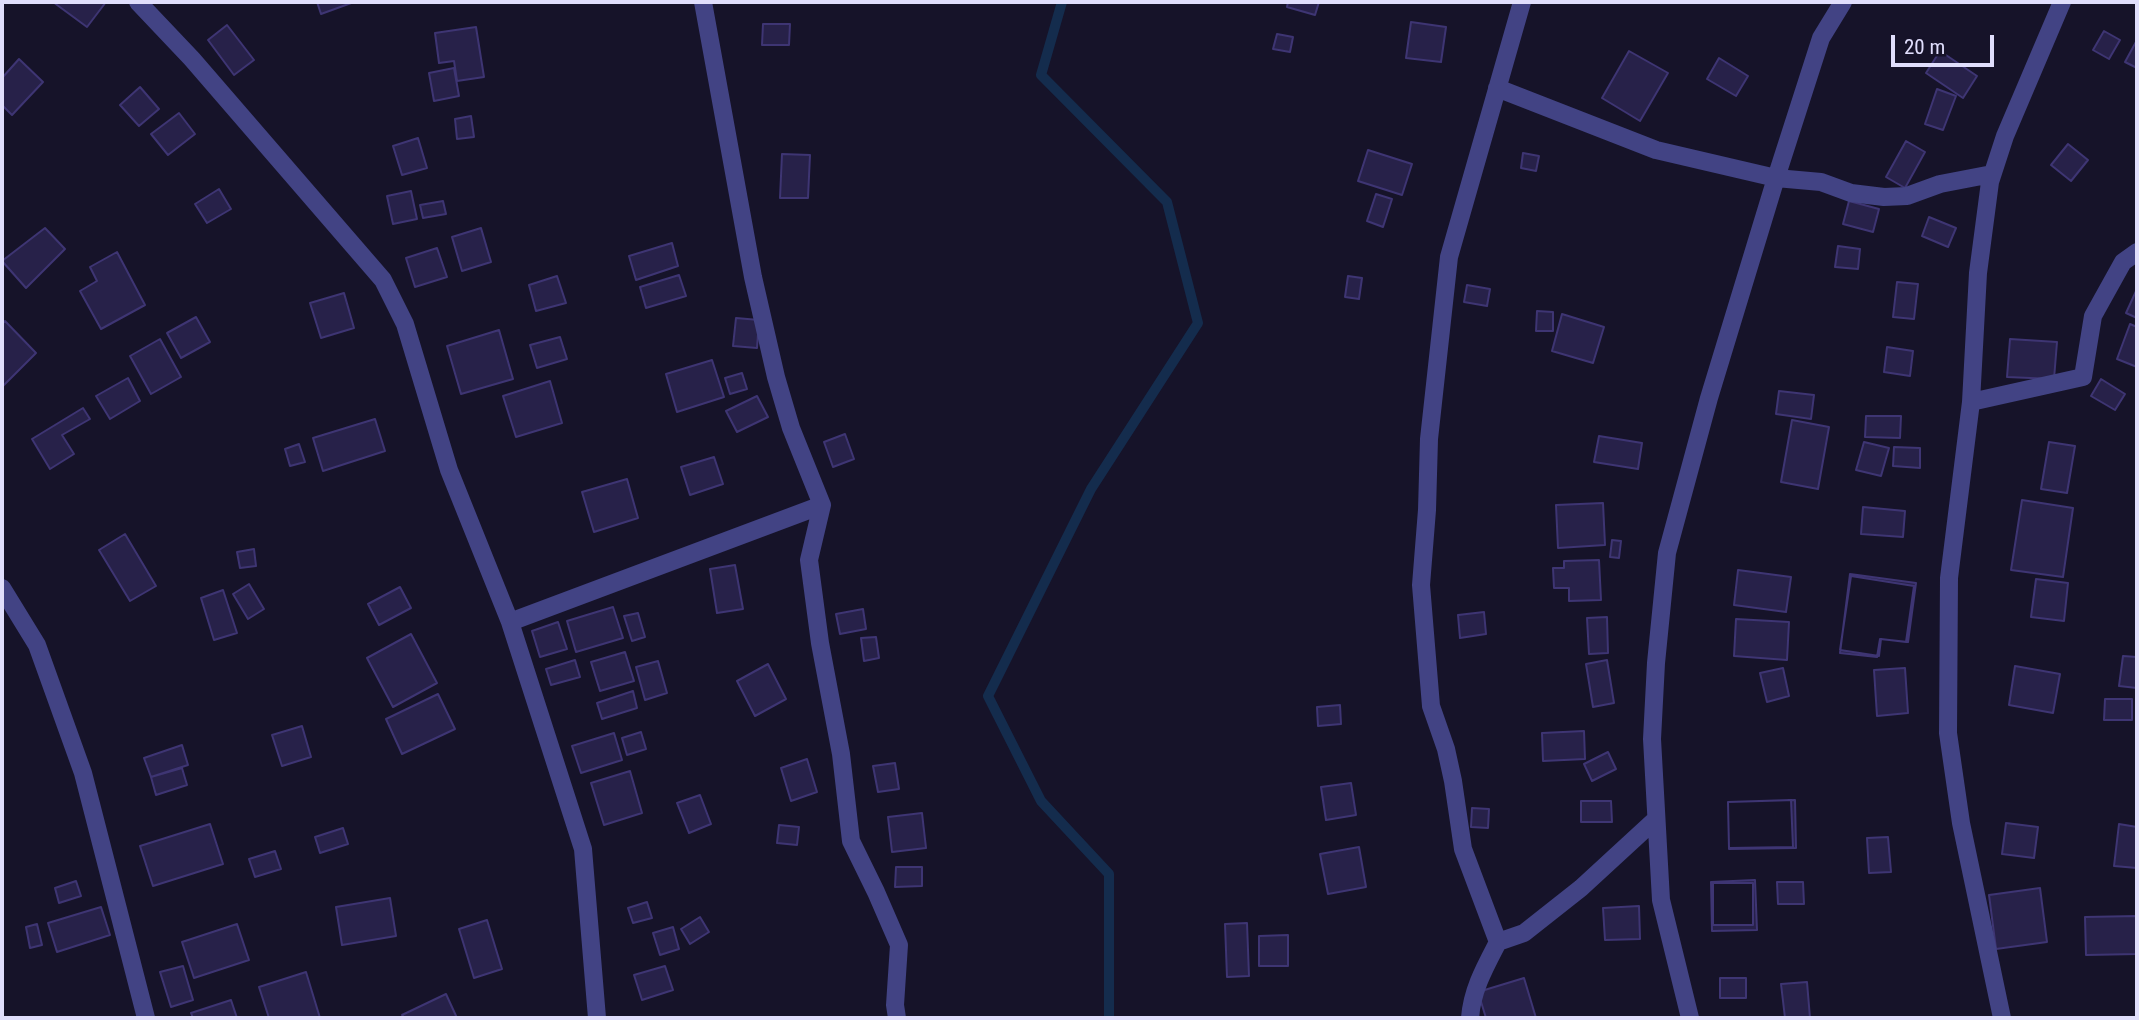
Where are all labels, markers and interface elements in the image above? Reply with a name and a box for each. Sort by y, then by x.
scale bar [1894,21,1997,65]
text: 20 m [1904,35,1945,59]

